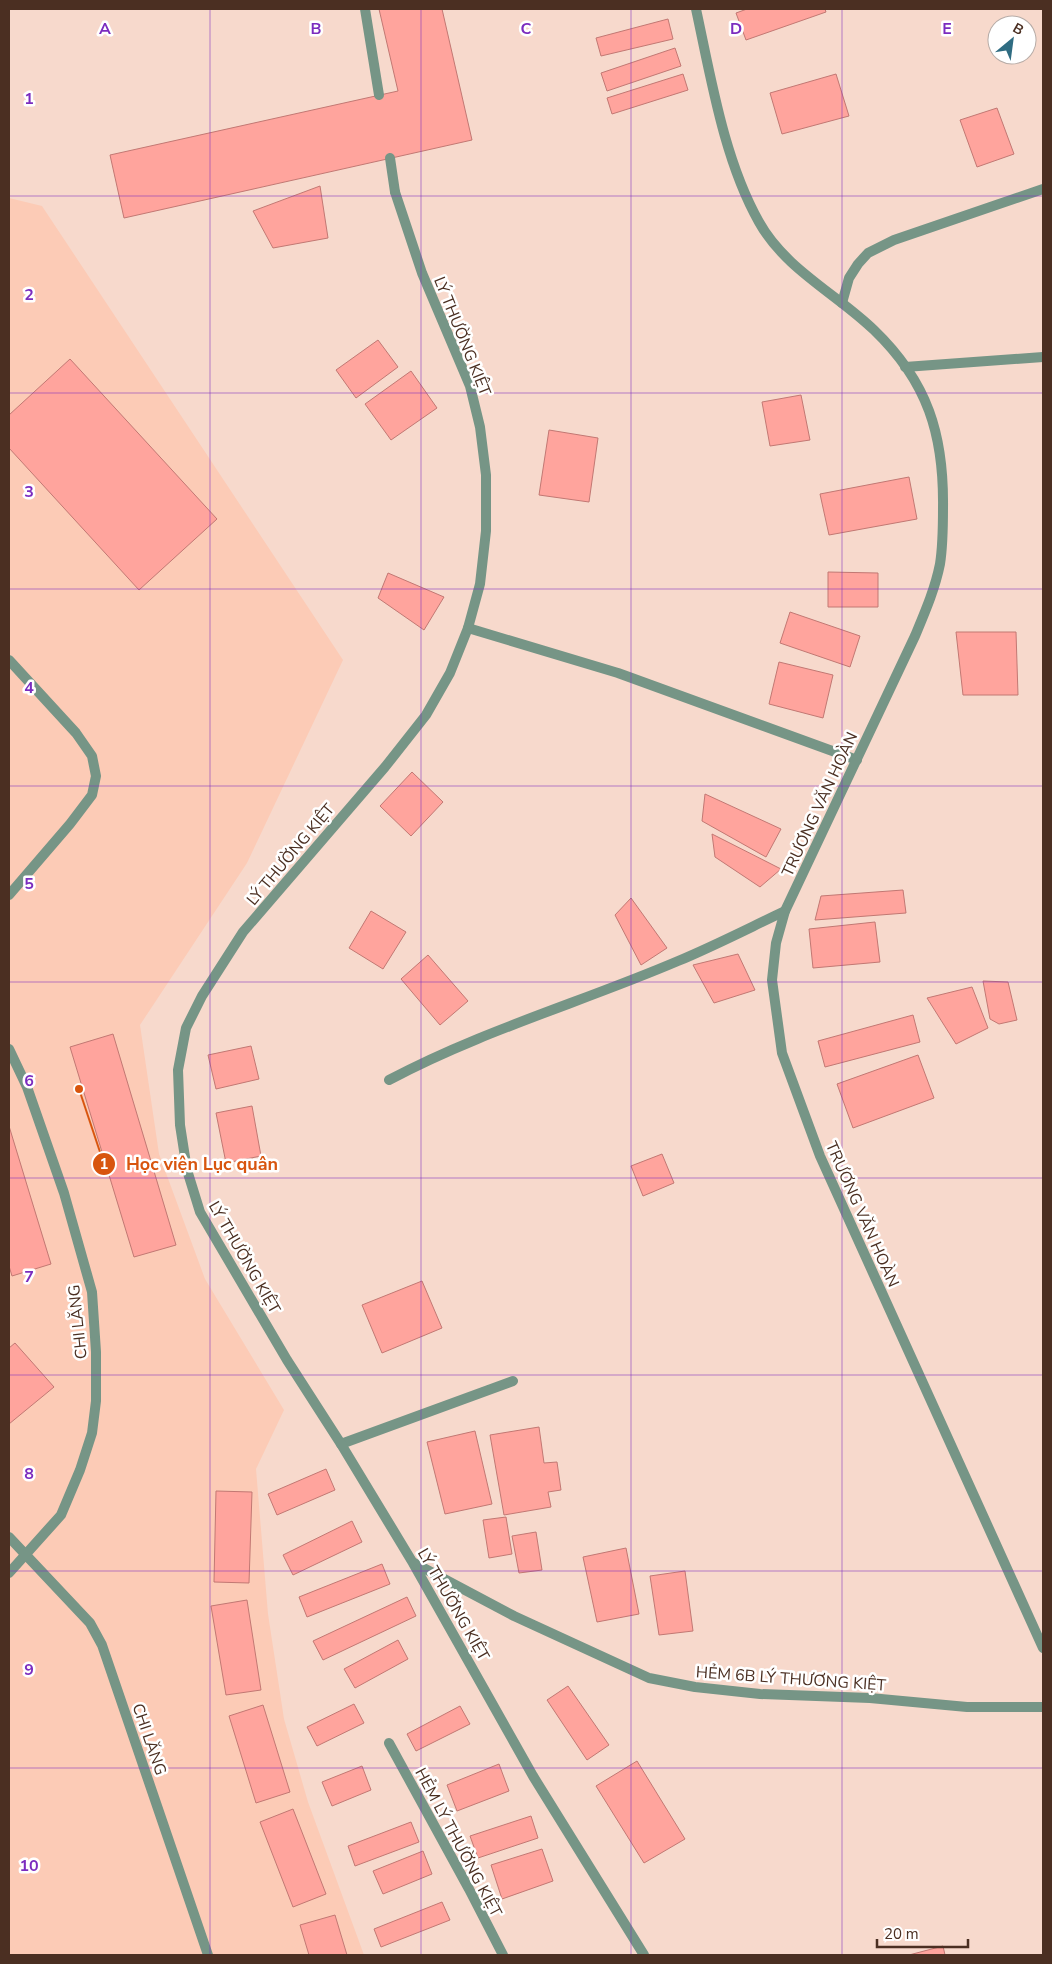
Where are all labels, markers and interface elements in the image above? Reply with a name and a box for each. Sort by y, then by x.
north arrow [987,15,1037,65]
text: A [99,18,111,40]
text: B [310,18,322,40]
text: C [521,18,532,40]
text: D [730,18,742,40]
text: E [942,18,952,40]
text: B [1009,18,1027,40]
text: 1 [24,88,34,110]
street label: LÝ THƯỜNG KIỆT [428,274,496,400]
text: 2 [24,284,34,306]
text: 3 [24,481,34,503]
text: 4 [24,677,34,699]
street label: TRƯƠNG VĂN HOÀN [777,728,863,880]
street label: LÝ THƯỜNG KIỆT [242,799,340,910]
text: 5 [24,873,34,895]
text: 6 [24,1070,34,1092]
street label: TRƯƠNG VĂN HOÀN [820,1138,904,1291]
callout: Học viện Lục quân [91,1147,289,1180]
text: Học viện Lục quân [126,1152,278,1176]
text: 1 [99,1154,109,1174]
street label: LÝ THƯỜNG KIỆT [203,1197,285,1318]
text: 7 [24,1266,34,1288]
street label: CHI LĂNG [63,1284,93,1360]
text: 8 [24,1463,34,1485]
street label: LÝ THƯỜNG KIỆT [412,1544,494,1665]
text: 9 [24,1659,34,1681]
street label: HẺM 6B LÝ THƯƠNG KIỆT [695,1661,887,1697]
street label: CHI LĂNG [127,1700,172,1778]
street label: HẺM LÝ THƯỜNG KIỆT [409,1764,507,1921]
text: 10 [19,1855,39,1877]
scale bar [877,1916,968,1948]
text: 20 m [884,1924,919,1944]

